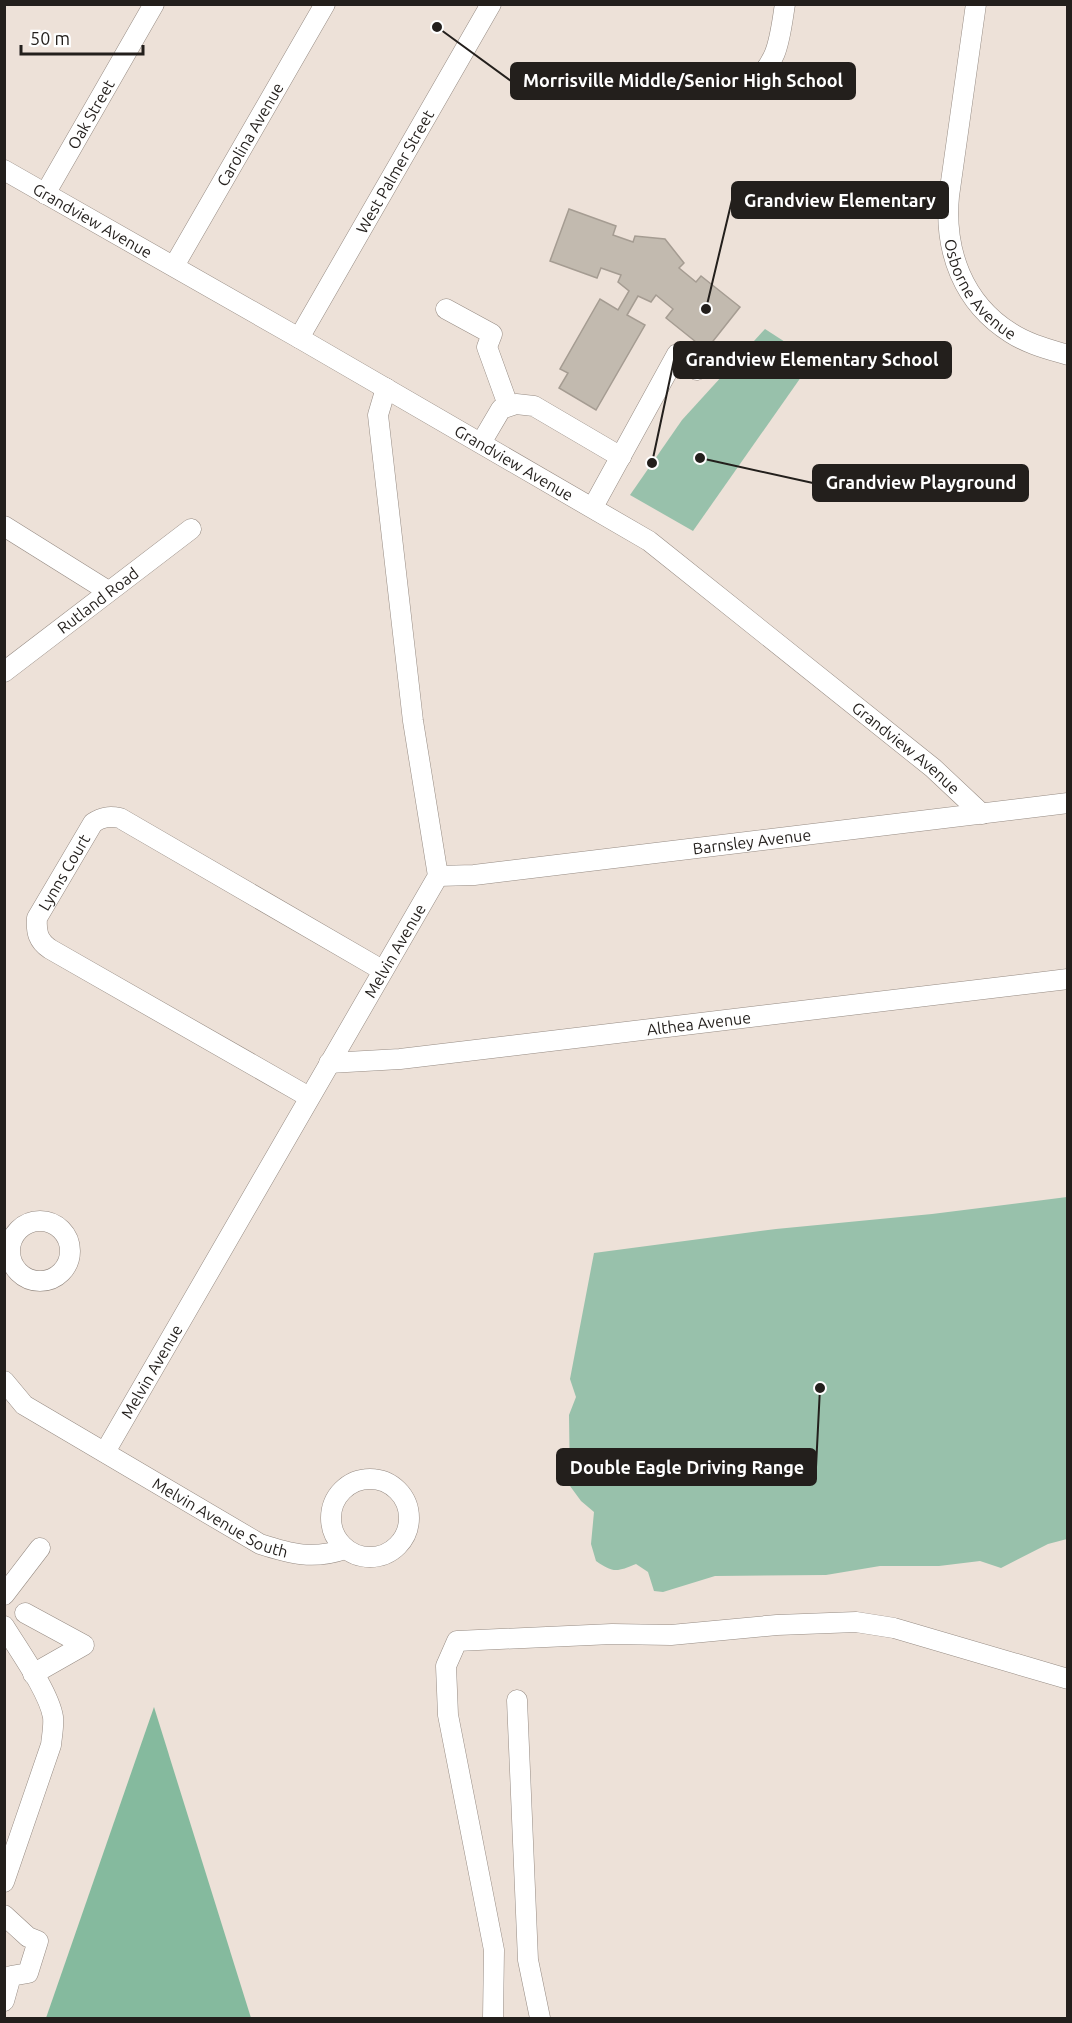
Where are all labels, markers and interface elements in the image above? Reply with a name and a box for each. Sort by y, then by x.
scale bar [21,18,142,56]
text: 50 m [30,28,70,48]
callout: Morrisville Middle/Senior High School [511,63,855,99]
text: Morrisville Middle/Senior High School [523,70,844,90]
street label: Oak Street [64,76,118,152]
street label: Carolina Avenue [213,79,287,189]
street label: West Palmer Street [352,106,438,236]
street label: Grandview Avenue [30,179,155,261]
callout: Grandview Elementary [732,182,948,218]
text: Grandview Elementary [744,190,936,210]
street label: Osborne Avenue [941,237,1020,343]
callout: Grandview Elementary School [674,342,951,378]
text: Grandview Elementary School [686,349,939,369]
street label: Grandview Avenue [451,421,576,504]
callout: Grandview Playground [813,465,1028,501]
text: Grandview Playground [826,472,1016,492]
street label: Rutland Road [54,564,142,637]
street label: Grandview Avenue [849,698,963,797]
street label: Barnsley Avenue [692,825,812,857]
street label: Lynns Court [35,830,94,914]
street label: Melvin Avenue [361,901,429,1001]
street label: Althea Avenue [646,1008,752,1038]
street label: Melvin Avenue [117,1321,186,1422]
callout: Double Eagle Driving Range [557,1449,816,1485]
text: Double Eagle Driving Range [570,1457,804,1477]
street label: Melvin Avenue South [150,1474,290,1561]

